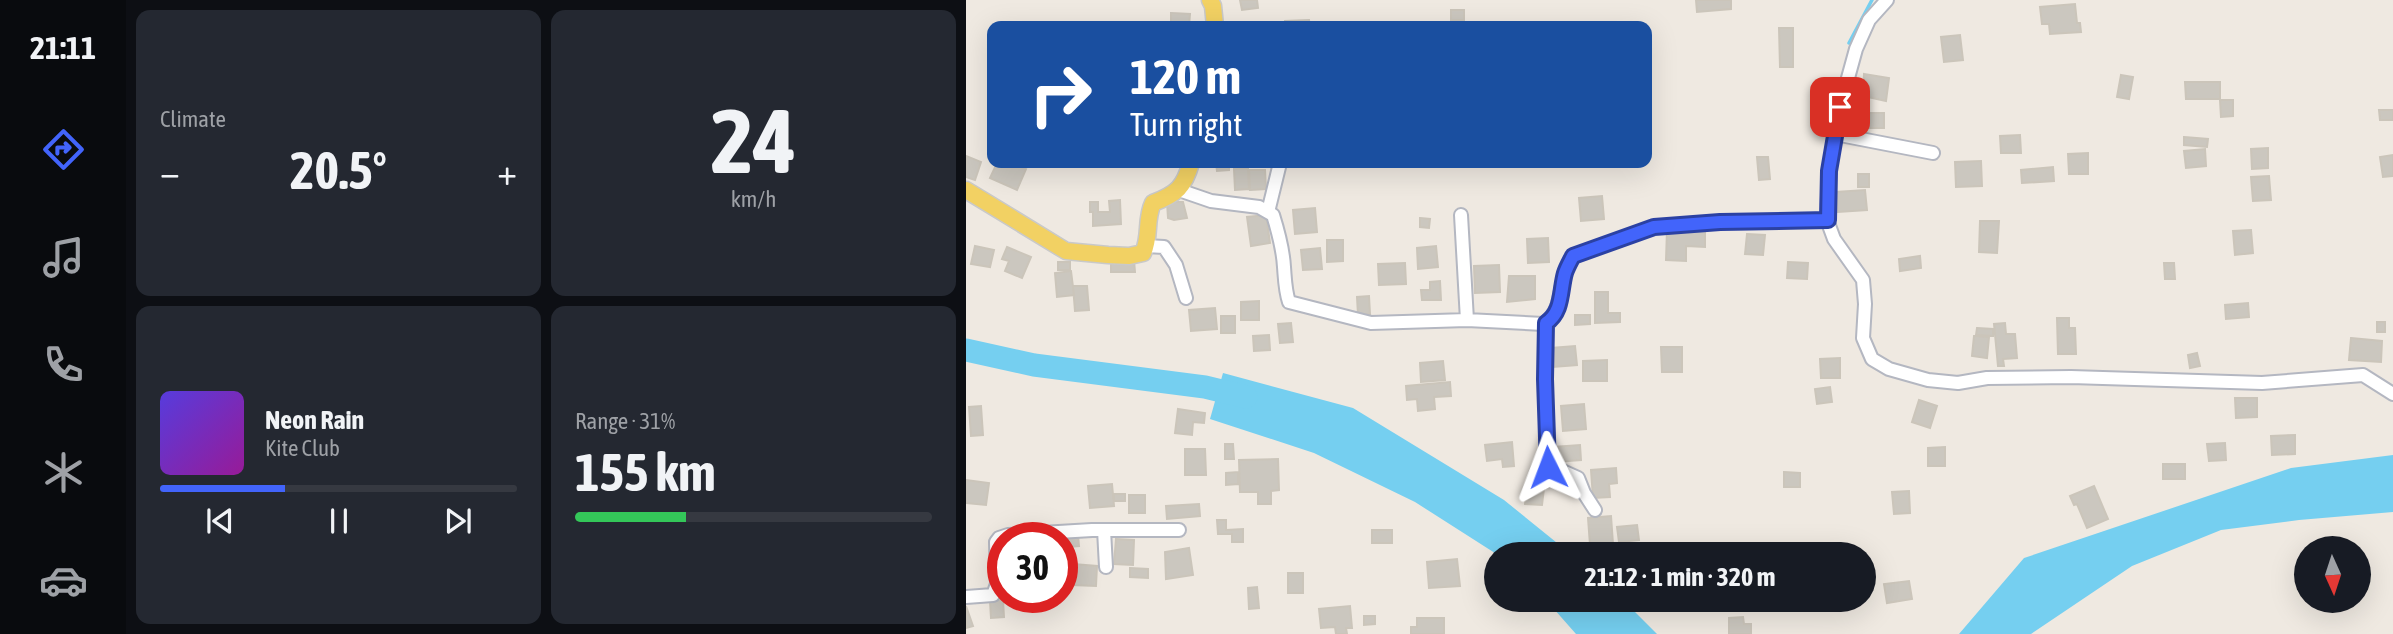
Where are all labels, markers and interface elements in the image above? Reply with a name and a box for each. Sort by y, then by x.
text: 21:11 [30,29,96,66]
text: 120 m [1130,48,1241,104]
icon: right [1015,49,1106,140]
pin [1810,77,1870,137]
text: 24 [711,88,796,192]
icon: arrive [1821,88,1859,126]
text: Climate [160,106,226,132]
text: Turn right [1130,106,1243,143]
icon: directions [39,125,88,174]
text: 20.5° [290,140,387,200]
text: − [160,150,180,193]
text: + [497,150,517,193]
text: km/h [731,186,776,212]
icon: music [39,233,88,282]
icon: phone [39,340,88,389]
text: Neon Rain [265,405,364,435]
text: Range · 31% [575,408,675,434]
position arrow [1511,430,1585,504]
text: Kite Club [265,435,340,461]
text: 155 km [575,442,716,502]
icon: climate [39,448,88,497]
icon: previous [201,502,239,540]
icon: pause [320,502,358,540]
icon: next [439,502,477,540]
speed limit sign: 30 [987,522,1078,613]
north arrow [2294,536,2371,612]
map controls [2294,536,2371,613]
icon: car [39,556,88,605]
text: 21:12 · 1 min · 320 m [1585,562,1775,592]

